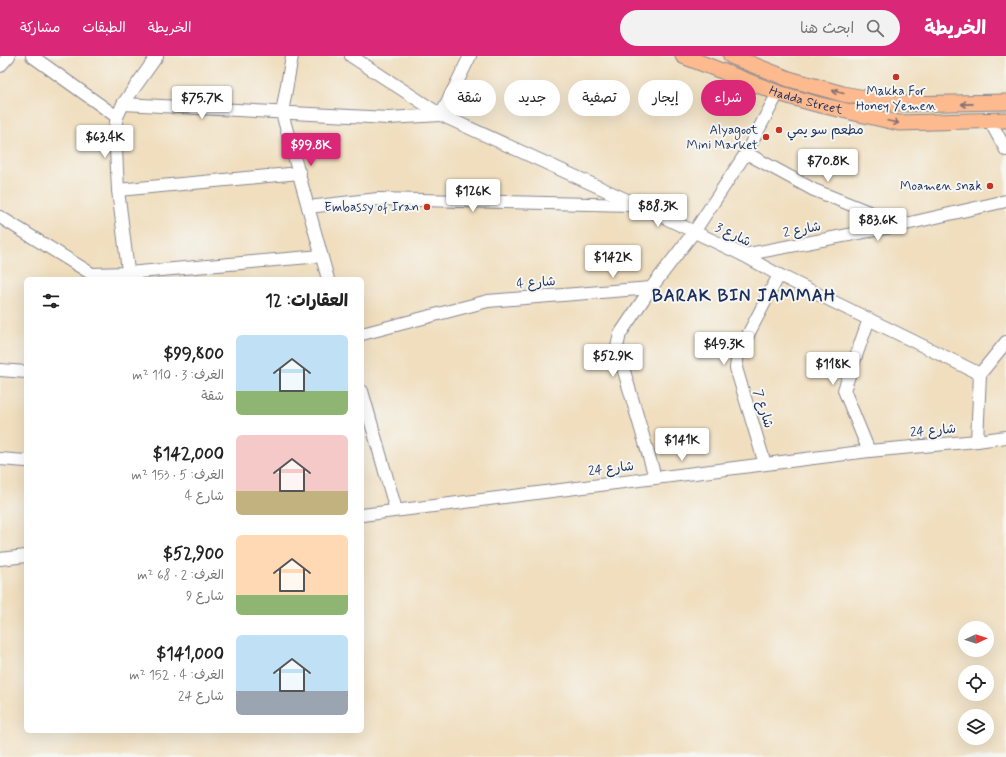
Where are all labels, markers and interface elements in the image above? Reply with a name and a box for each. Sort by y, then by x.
search box [620,10,900,46]
text: الخريطة [924,16,986,41]
icon: search [864,17,886,39]
text: مشاركة [20,19,60,37]
text: الطبقات [82,19,126,37]
text: الخريطة [148,19,191,37]
text: ابحث هنا [800,19,854,39]
marker: Makka For Honey Yemen [891,72,901,82]
chip: شقة [444,80,496,116]
chip: جديد [504,80,560,116]
chip: تصفية [568,80,630,116]
chip: إيجار [638,80,693,116]
chip: شراء [701,80,756,116]
street label: Hadda Street [767,82,845,118]
place label: Makka For Honey Yemen [856,83,936,115]
pin: $75.7K [169,86,235,120]
one-way arrow [832,88,845,96]
text: $75.7K [181,90,223,107]
one-way arrow [961,100,974,108]
one-way arrow [887,118,900,126]
place label: Alyagoot Mini Market [687,122,758,154]
place label: مطعم سو يمي [787,122,864,141]
pin: $63.4K [72,125,138,159]
marker: مطعم سو يمي [774,125,784,135]
text: $63.4K [85,129,125,146]
marker: Alyagoot Mini Market [761,132,771,142]
pin: $99.8K [278,133,344,167]
text: $99.8K [291,137,332,154]
pin: $70.8K [795,149,861,183]
text: $70.8K [807,153,849,170]
place label: Moamen snak [900,178,983,195]
pin: $126K [445,179,501,213]
marker: Moamen snak [985,181,995,191]
text: $126K [455,183,491,200]
pin: $88.3K [625,194,691,228]
text: $88.3K [638,198,678,215]
place label: Embassy of Iran [324,199,419,216]
marker: Embassy of Iran [422,202,432,212]
pin: $83.6K [845,208,911,242]
text: $83.6K [858,212,898,229]
street label: شارع 2 [782,218,822,242]
street label: شارع 3 [712,219,754,251]
pin: $142K [585,245,641,279]
text: $142K [594,249,632,266]
street label: شارع 4 [516,273,556,293]
district label: BARAK BIN JAMMAH [652,285,836,307]
icon: filters [40,290,62,312]
text: العقارات: 12 [265,290,348,312]
pin: $49.3K [691,332,757,366]
text: $49.3K [704,336,744,353]
text: $99,800 [163,343,224,365]
pin: $52.9K [580,344,646,378]
text: $52.9K [593,348,633,365]
icon: home [268,351,316,399]
pin: $118K [805,352,861,386]
text: $118K [815,356,851,373]
text: الغرف: 3 · 110 m² [132,367,224,384]
text: شقة [201,388,224,405]
street label: شارع 7 [749,388,777,430]
street label: شارع 24 [909,421,957,441]
pin: $141K [654,428,710,462]
text: $141K [664,432,700,449]
text: $142,000 [153,443,224,465]
icon: home [268,451,316,499]
street label: شارع 24 [587,458,635,480]
text: الغرف: 5 · 153 m² [132,467,224,484]
text: شارع 4 [185,488,224,505]
text: $52,900 [163,543,224,565]
icon: home [268,551,316,599]
text: الغرف: 2 · 68 m² [137,567,224,584]
text: شارع 9 [186,588,224,605]
north arrow [958,621,994,657]
map controls [958,621,994,745]
text: $141,000 [156,643,224,665]
icon: home [268,651,316,699]
button: locate [958,665,994,701]
text: الغرف: 4 · 152 m² [129,667,224,684]
text: شارع 24 [178,688,224,705]
button: layers [958,709,994,745]

